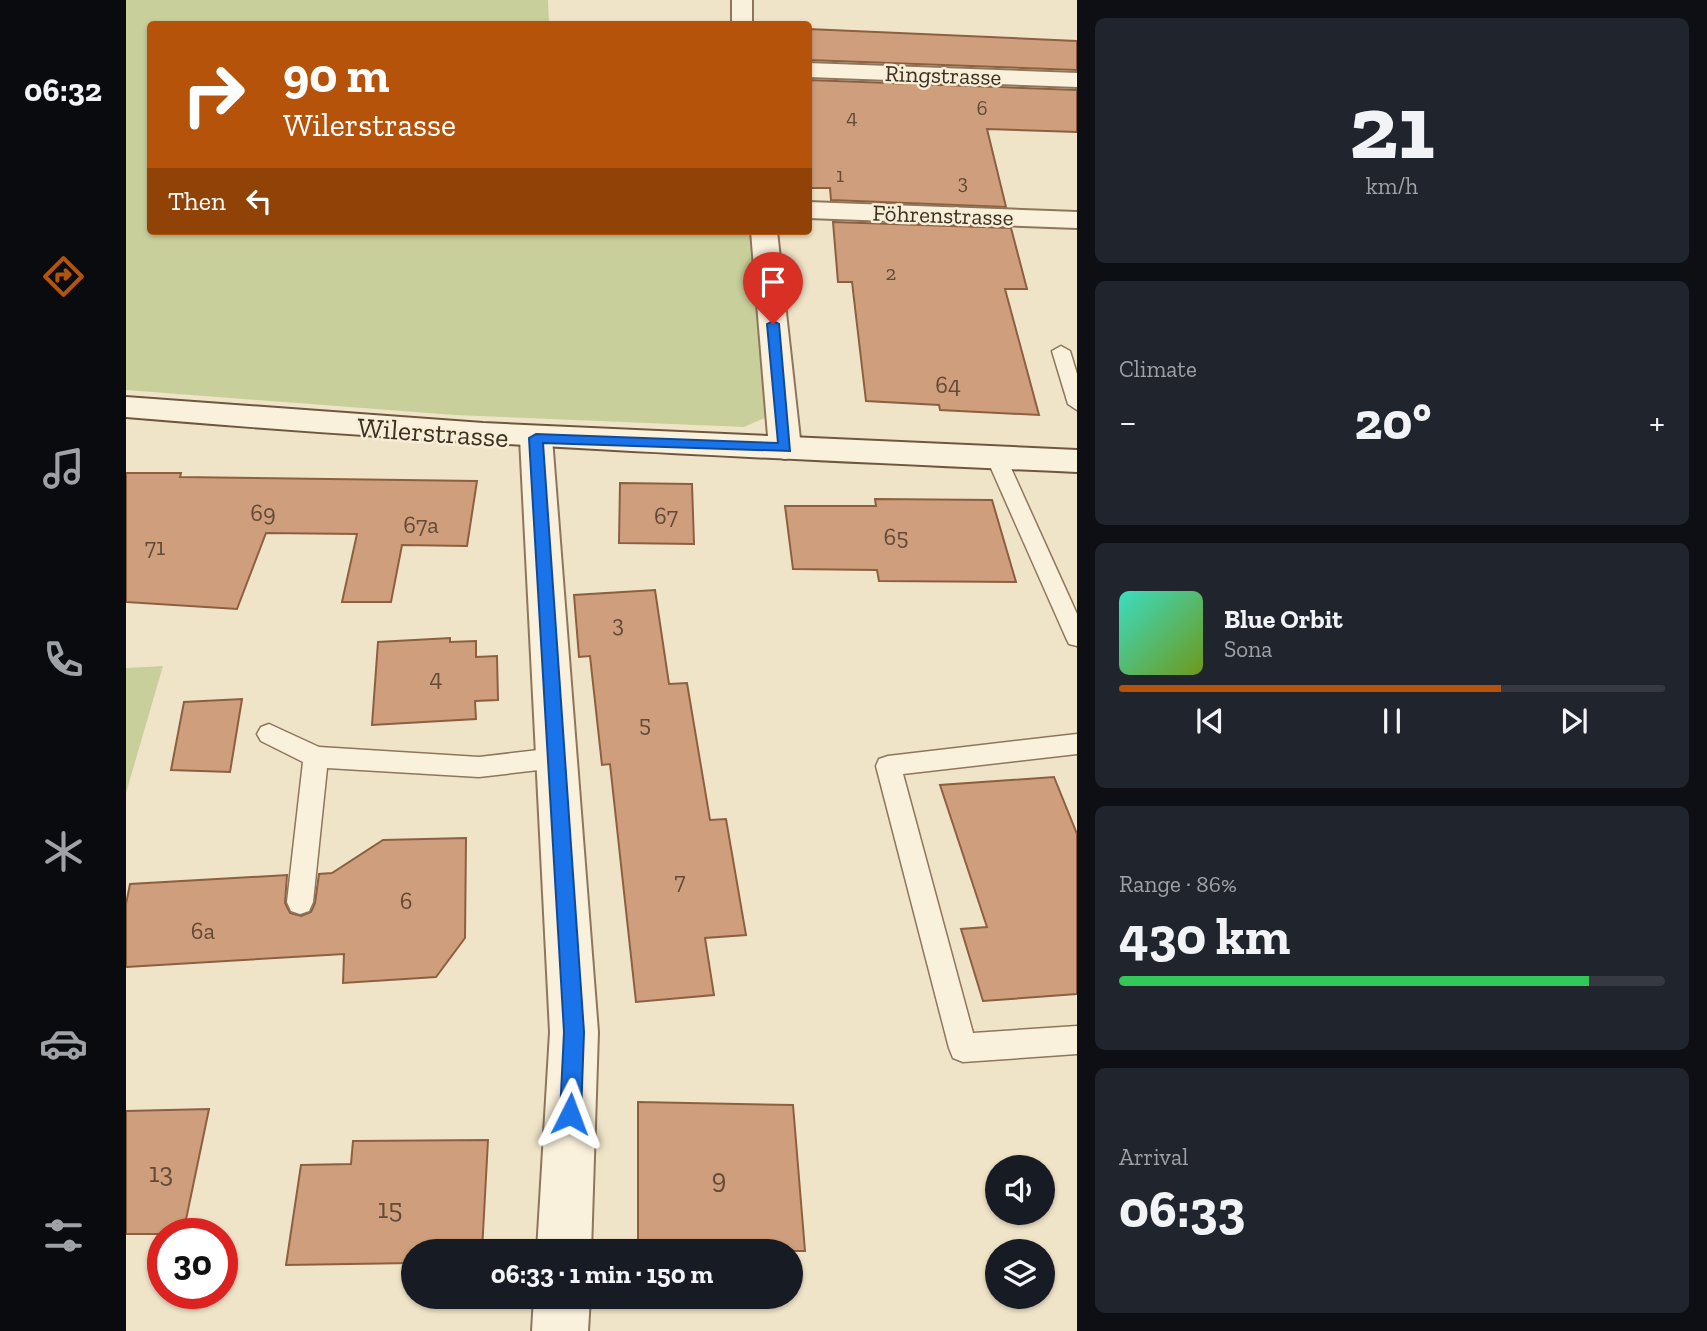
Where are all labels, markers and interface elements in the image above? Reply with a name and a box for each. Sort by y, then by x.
text: 90 m [283,46,390,105]
icon: right [168,49,259,140]
street label: Ringstrasse [884,59,1002,91]
text: 06:32 [24,71,102,109]
text: 21 [1349,72,1435,181]
house number: 6 [976,95,988,120]
house number: 4 [846,104,858,129]
text: Wilerstrasse [283,106,456,144]
house number: 1 [836,162,844,187]
house number: 3 [958,169,968,194]
text: km/h [1366,172,1418,200]
icon: left [240,182,278,220]
text: Then [168,185,226,217]
street label: Föhrenstrasse [872,199,1014,231]
icon: directions [39,252,88,301]
pin [743,252,803,324]
house number: 2 [886,260,896,285]
icon: arrive [754,263,792,301]
text: Climate [1119,355,1197,383]
house number: 64 [935,370,961,399]
text: 20° [1355,390,1431,452]
text: − [1119,399,1137,445]
text: + [1649,399,1665,445]
street label: Wilerstrasse [356,411,510,454]
icon: music [39,444,88,493]
house number: 69 [250,498,276,527]
house number: 67 [654,501,678,530]
house number: 67a [403,510,439,539]
house number: 65 [883,522,909,551]
house number: 71 [145,532,165,561]
text: Blue Orbit [1224,603,1343,635]
house number: 3 [612,609,624,638]
icon: phone [39,635,88,684]
text: Sona [1224,635,1272,663]
house number: 4 [430,663,443,692]
icon: previous [1191,702,1229,740]
icon: pause [1373,702,1411,740]
icon: next [1555,702,1593,740]
house number: 5 [639,709,651,738]
icon: climate [39,827,88,876]
house number: 7 [674,866,686,895]
text: Range · 86% [1119,870,1237,898]
house number: 6 [400,886,412,915]
text: 430 km [1119,905,1290,967]
house number: 6a [191,916,216,945]
icon: car [39,1019,88,1068]
position arrow [533,1077,607,1151]
text: Arrival [1119,1143,1188,1171]
map controls [985,1155,1055,1309]
button: sound [985,1155,1055,1225]
house number: 13 [149,1156,173,1189]
house number: 9 [712,1162,726,1195]
text: 06:33 [1119,1178,1245,1240]
house number: 15 [377,1192,403,1225]
icon: filters [39,1211,88,1260]
speed limit sign: 30 [147,1218,238,1309]
button: layers [985,1239,1055,1309]
text: 06:33 · 1 min · 150 m [491,1258,713,1290]

